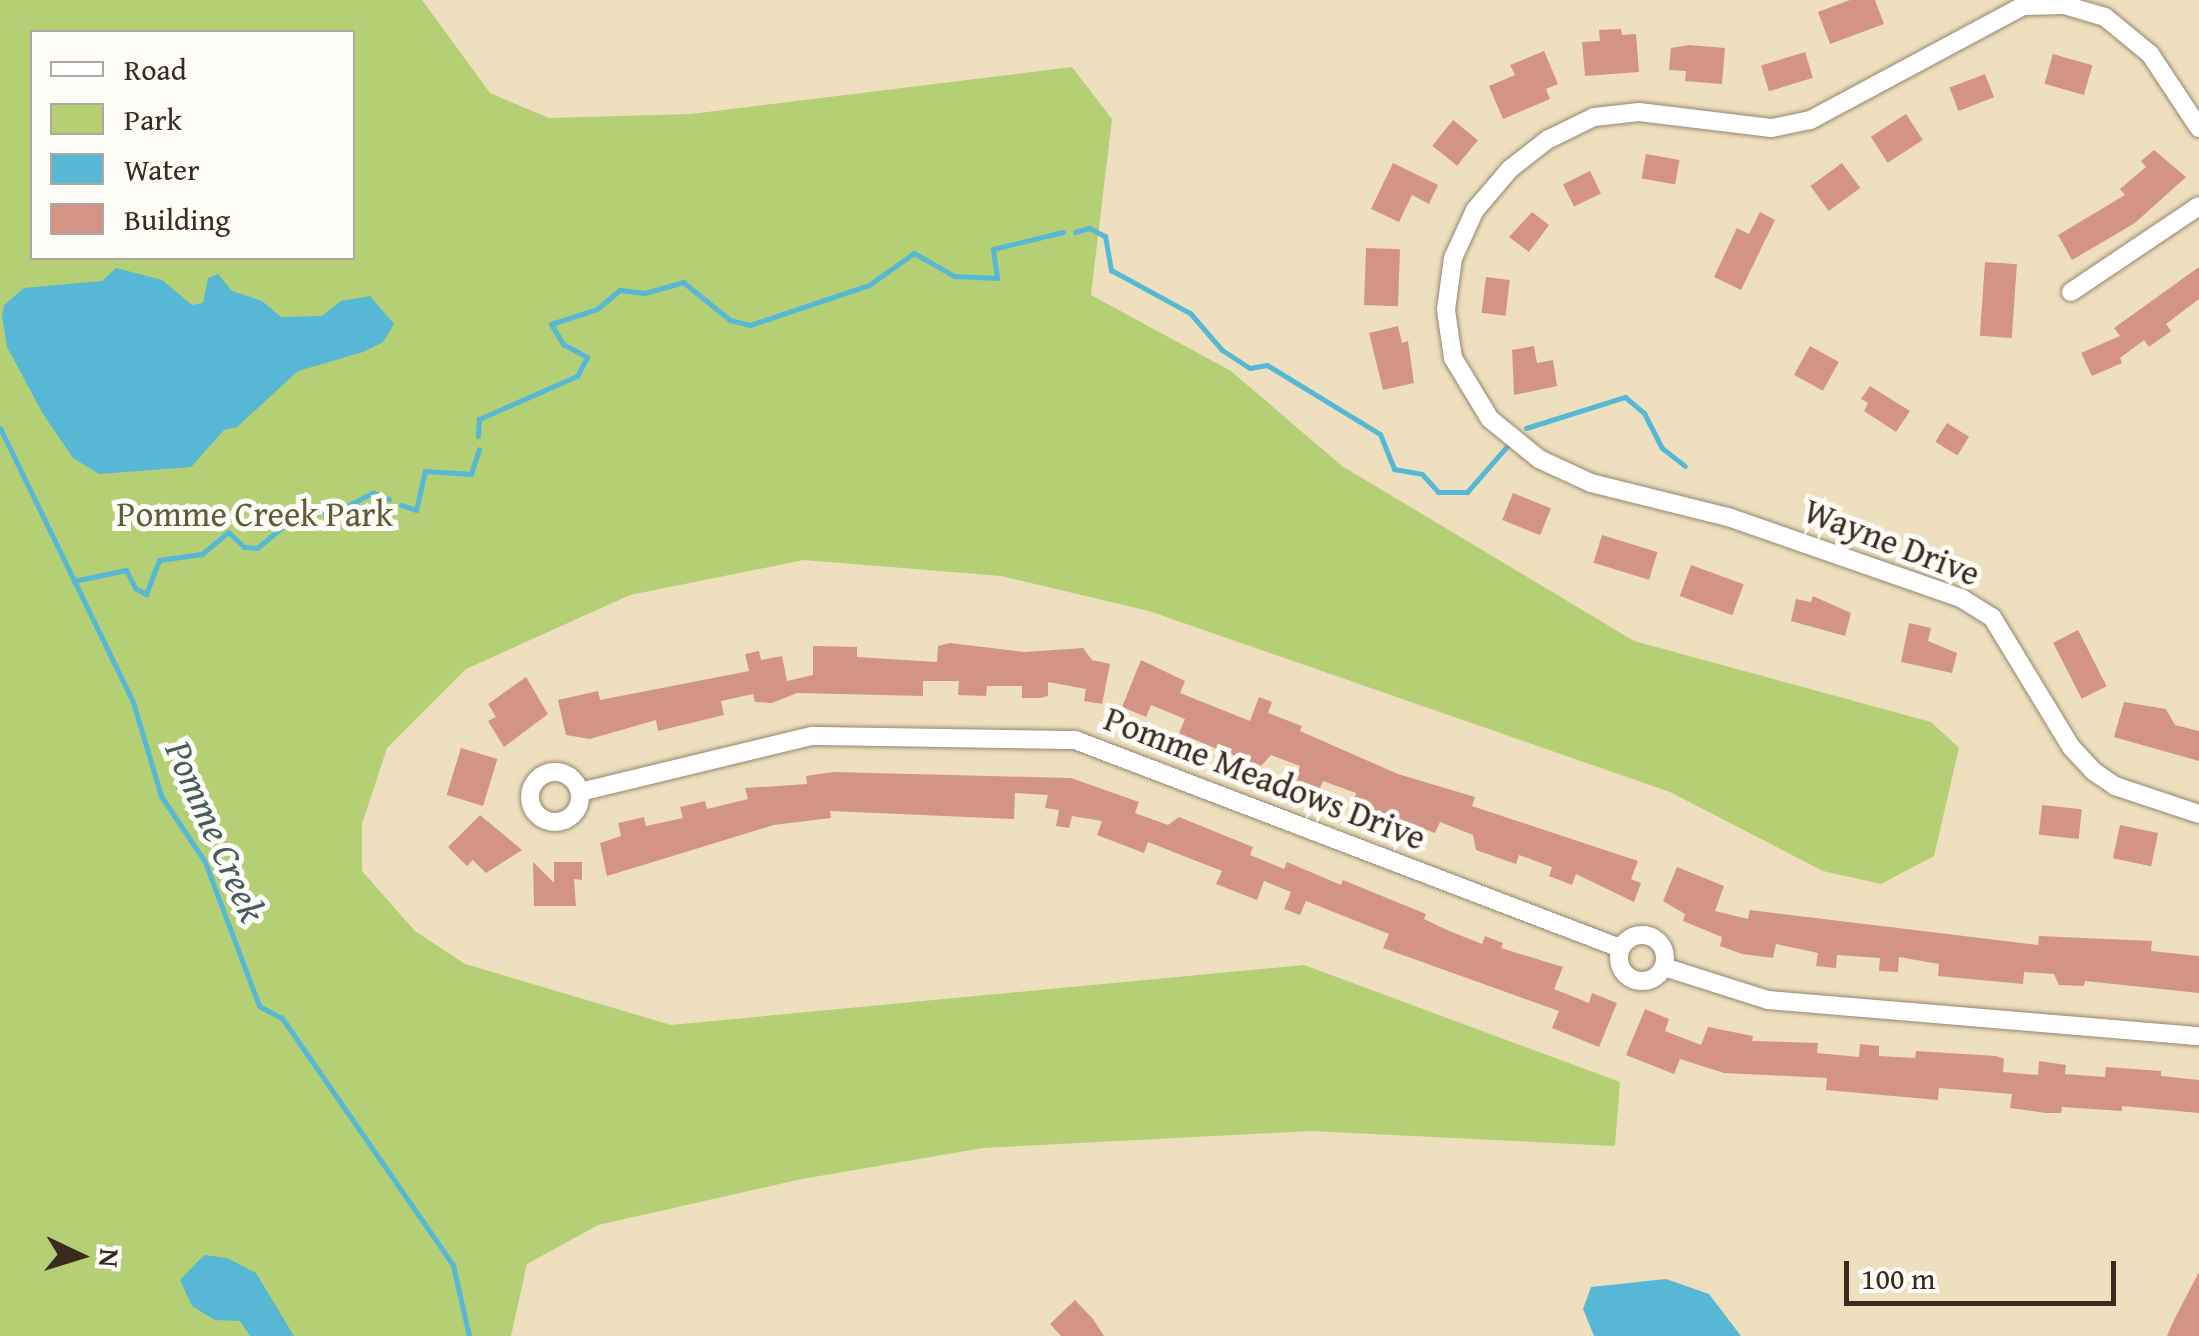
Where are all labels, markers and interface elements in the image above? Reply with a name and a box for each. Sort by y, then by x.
legend [30,30,355,260]
text: Road [124,47,187,91]
text: Park [124,97,182,141]
text: Water [124,147,200,191]
text: Building [124,197,230,241]
street label: Wayne Drive [1798,489,1986,595]
park label: Pomme Creek Park [117,493,393,535]
street label: Pomme Meadows Drive [1098,697,1432,859]
water label: Pomme Creek [156,733,276,929]
north arrow [30,1206,130,1306]
scale bar [1849,1241,2122,1303]
text: N [89,1247,132,1269]
text: 100 m [1861,1256,1935,1300]

